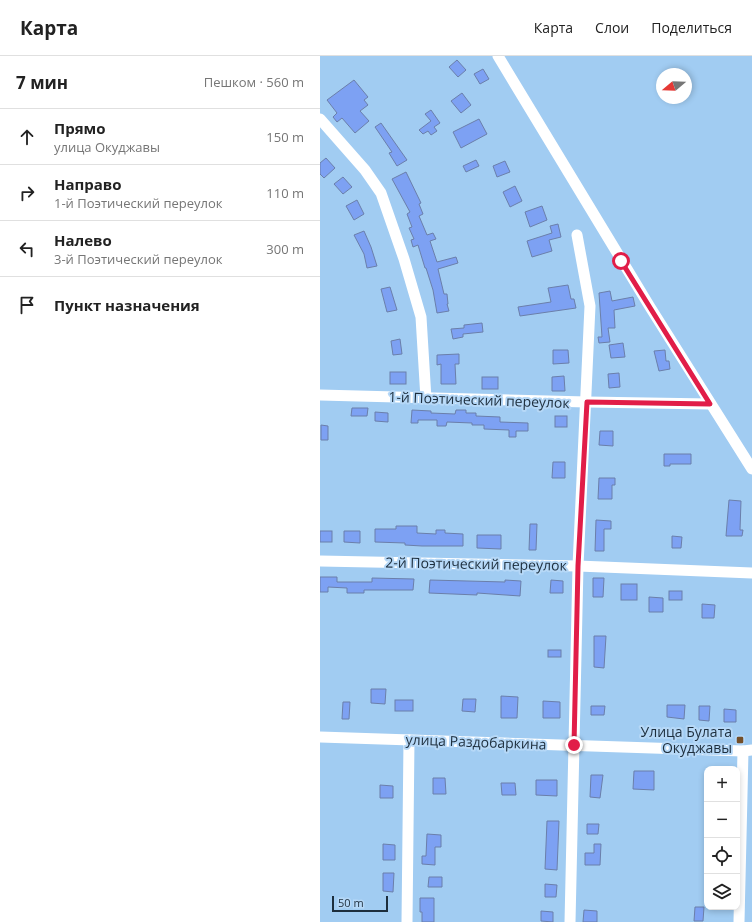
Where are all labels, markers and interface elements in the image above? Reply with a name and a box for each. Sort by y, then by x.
text: Карта [20,15,78,41]
text: Карта [534,18,573,37]
text: Слои [595,18,629,37]
text: Поделиться [651,18,732,37]
north arrow [656,68,692,104]
text: 7 мин [16,71,68,94]
text: Пешком · 560 m [204,73,304,91]
text: Прямо [54,118,106,138]
icon: ahead [16,126,38,148]
text: 150 m [266,128,304,146]
text: улица Окуджавы [54,138,160,156]
text: Направо [54,174,122,194]
icon: right [16,182,38,204]
text: 110 m [266,184,304,202]
text: 1-й Поэтический переулок [54,194,223,212]
text: Налево [54,230,112,250]
icon: left [16,238,38,260]
text: 300 m [266,240,304,258]
text: 3-й Поэтический переулок [54,250,223,268]
route start [612,252,630,270]
icon: arrive [16,294,38,316]
text: Пункт назначения [54,295,200,315]
street label: 1-й Поэтический переулок [388,387,571,412]
street label: 2-й Поэтический переулок [385,552,568,575]
place label: Улица Булата Окуджавы [641,722,732,757]
street label: улица Раздобаркина [405,730,547,753]
marker: Улица Булата Окуджавы [735,735,745,745]
route end [565,736,583,754]
map controls [704,766,740,910]
button: + [704,766,740,802]
button: − [704,802,740,838]
button: locate [704,838,740,874]
button: layers [704,874,740,910]
scale bar [332,894,388,913]
text: 50 m [338,895,364,910]

